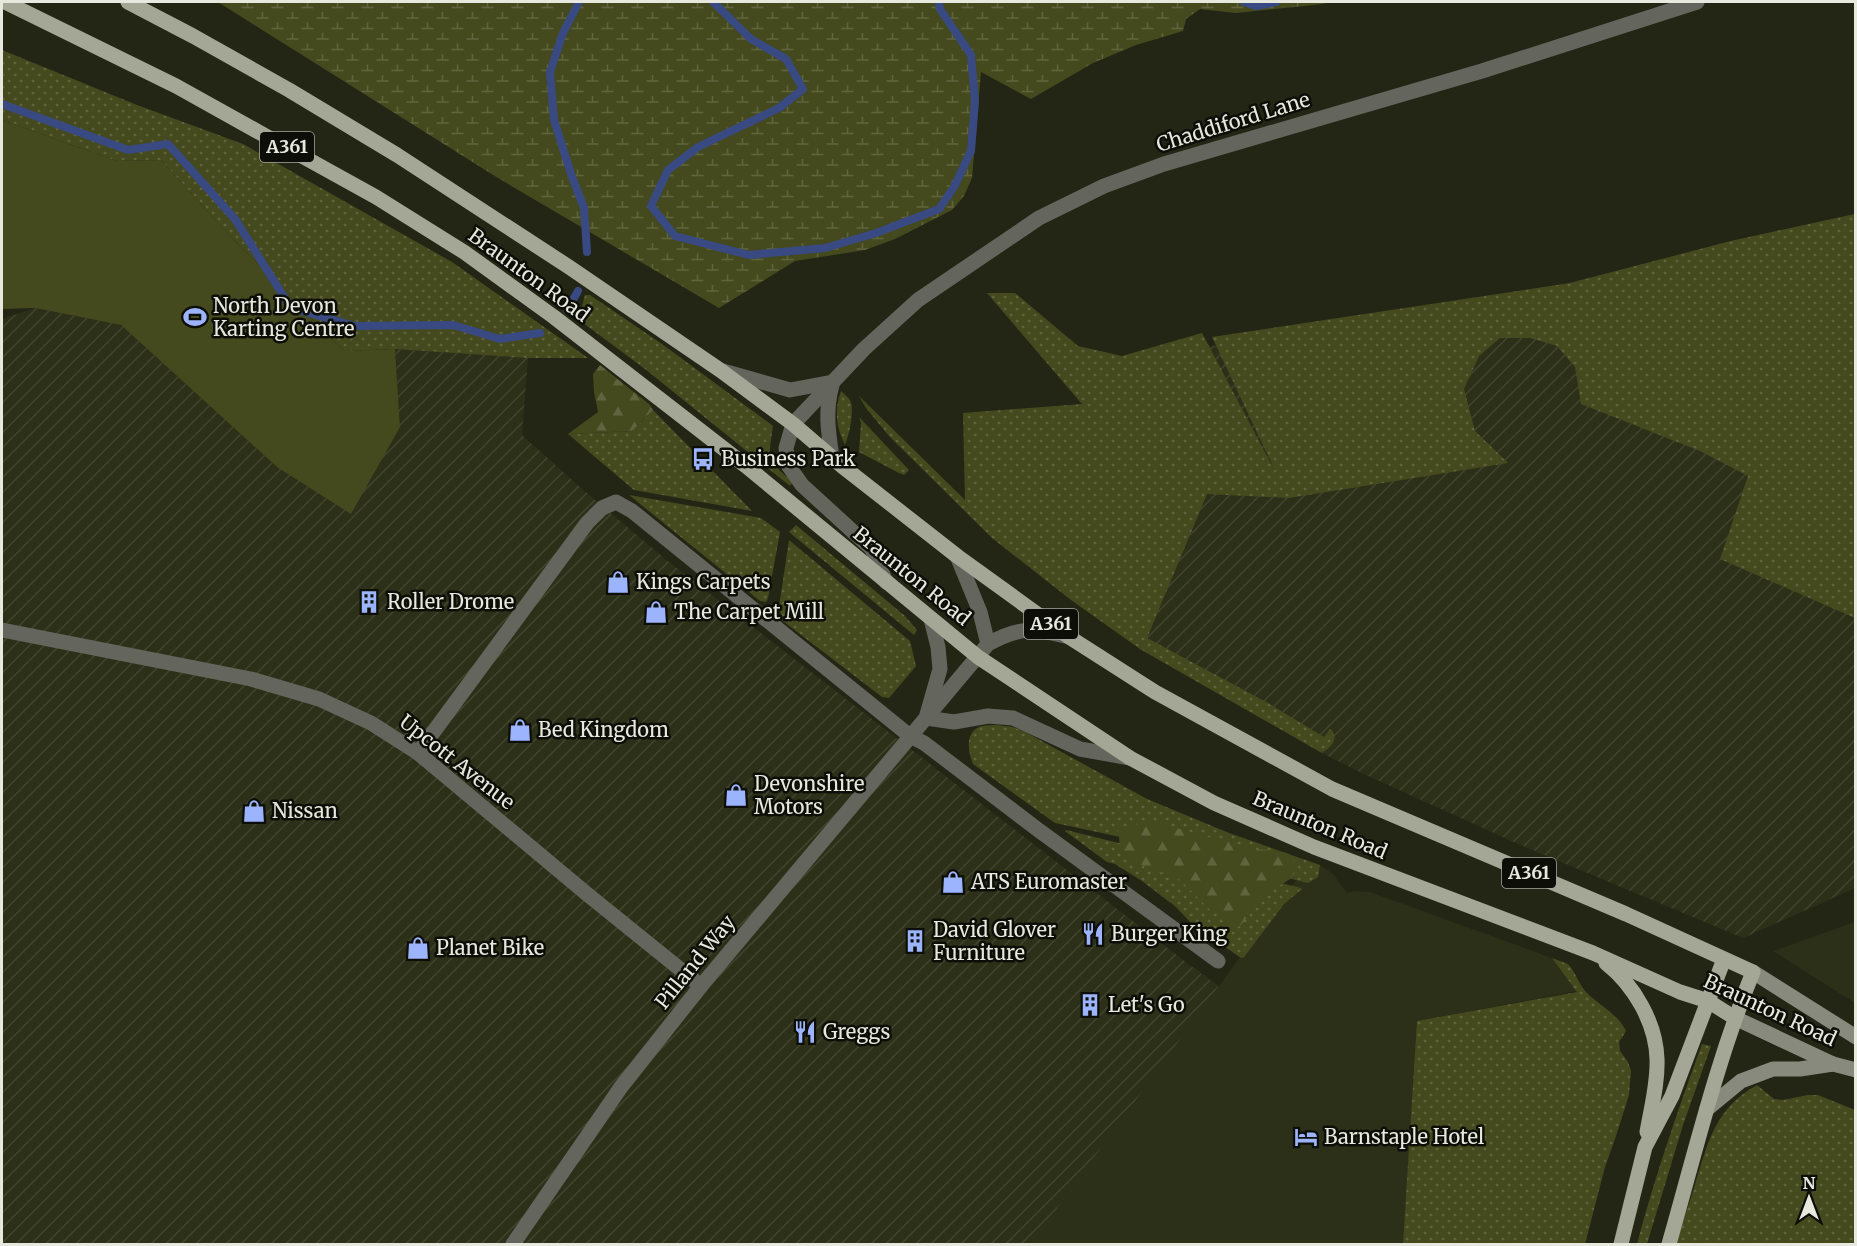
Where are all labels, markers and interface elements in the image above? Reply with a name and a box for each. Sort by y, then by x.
street label: Chaddiford Lane [1153,86,1313,157]
road number: A361 [260,132,314,162]
street label: Braunton Road [464,222,595,327]
place label: North Devon Karting Centre [213,293,354,341]
sports icon: North Devon Karting Centre [182,304,208,330]
bus stop icon: Business Park [690,446,716,472]
place label: Business Park [721,446,856,471]
street label: Braunton Road [849,521,976,631]
shop icon: Kings Carpets [605,569,631,595]
place label: Kings Carpets [636,569,771,594]
building icon: Roller Drome [356,589,382,615]
place label: Roller Drome [387,589,514,614]
shop icon: The Carpet Mill [643,599,669,625]
place label: The Carpet Mill [674,599,824,624]
road number: A361 [1024,609,1078,639]
street label: Upcott Avenue [395,709,520,814]
shop icon: Bed Kingdom [507,717,533,743]
place label: Bed Kingdom [538,717,669,742]
place label: Devonshire Motors [754,771,864,819]
shop icon: Devonshire Motors [723,782,749,808]
street label: Braunton Road [1249,785,1391,864]
shop icon: Nissan [241,798,267,824]
place label: Nissan [272,798,338,823]
road number: A361 [1502,858,1556,888]
shop icon: ATS Euromaster [940,869,966,895]
place label: ATS Euromaster [970,869,1127,894]
street label: Pilland Way [649,909,740,1014]
place label: David Glover Furniture [933,917,1056,965]
restaurant icon: Burger King [1080,921,1106,947]
place label: Burger King [1111,921,1227,946]
building icon: David Glover Furniture [902,928,928,954]
shop icon: Planet Bike [405,935,431,961]
place label: Planet Bike [436,935,544,960]
street label: Braunton Road [1700,968,1841,1051]
building icon: Let's Go [1077,992,1103,1018]
place label: Let's Go [1108,992,1185,1017]
restaurant icon: Greggs [792,1019,818,1045]
place label: Greggs [823,1019,890,1044]
hotel icon: Barnstaple Hotel [1293,1124,1319,1150]
place label: Barnstaple Hotel [1324,1124,1484,1149]
north arrow [1779,1168,1839,1228]
text: N [1803,1173,1816,1193]

